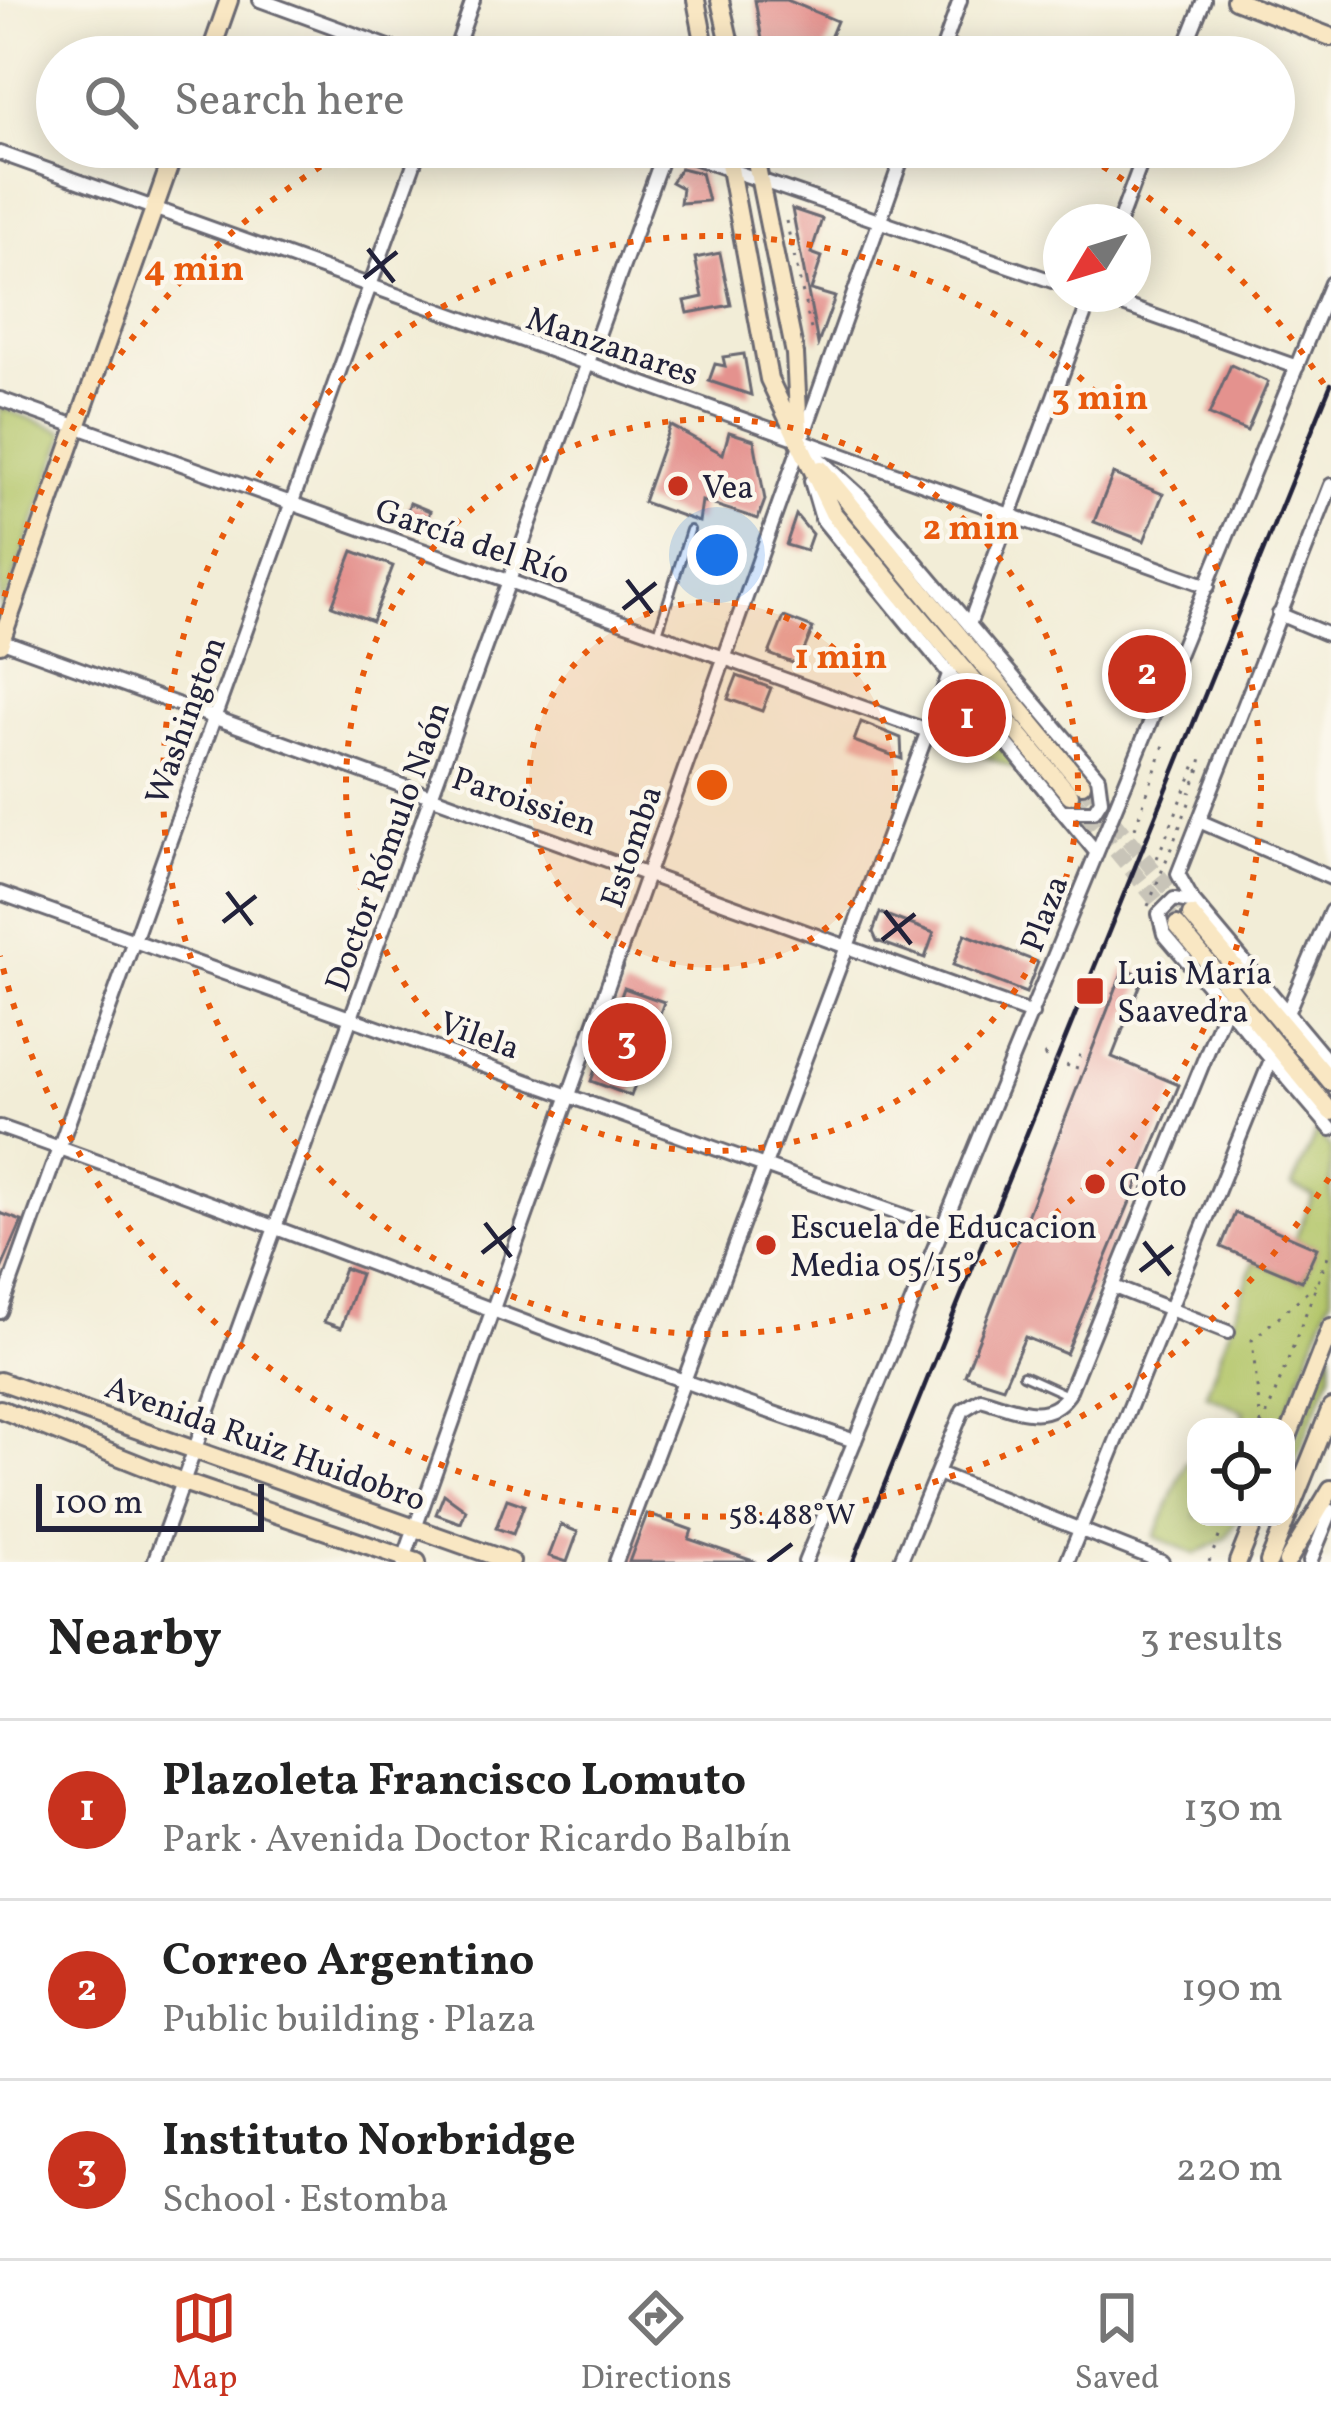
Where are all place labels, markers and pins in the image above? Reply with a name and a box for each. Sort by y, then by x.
place label: Vea [702,467,754,513]
marker: Vea [665,473,691,499]
pin: 2 [1108,629,1186,719]
pin: 1 [928,673,1006,763]
centre of rings [691,764,733,806]
place label: Luis María Saavedra [1117,953,1272,1037]
marker: Luis María Saavedra [1074,975,1106,1007]
pin: 3 [588,997,666,1087]
place label: Coto [1119,1165,1187,1211]
marker: Coto [1082,1171,1108,1197]
place label: Escuela de Educacion Media 05/15° [790,1207,1097,1291]
marker: Escuela de Educacion Media 05/15° [753,1232,779,1258]

